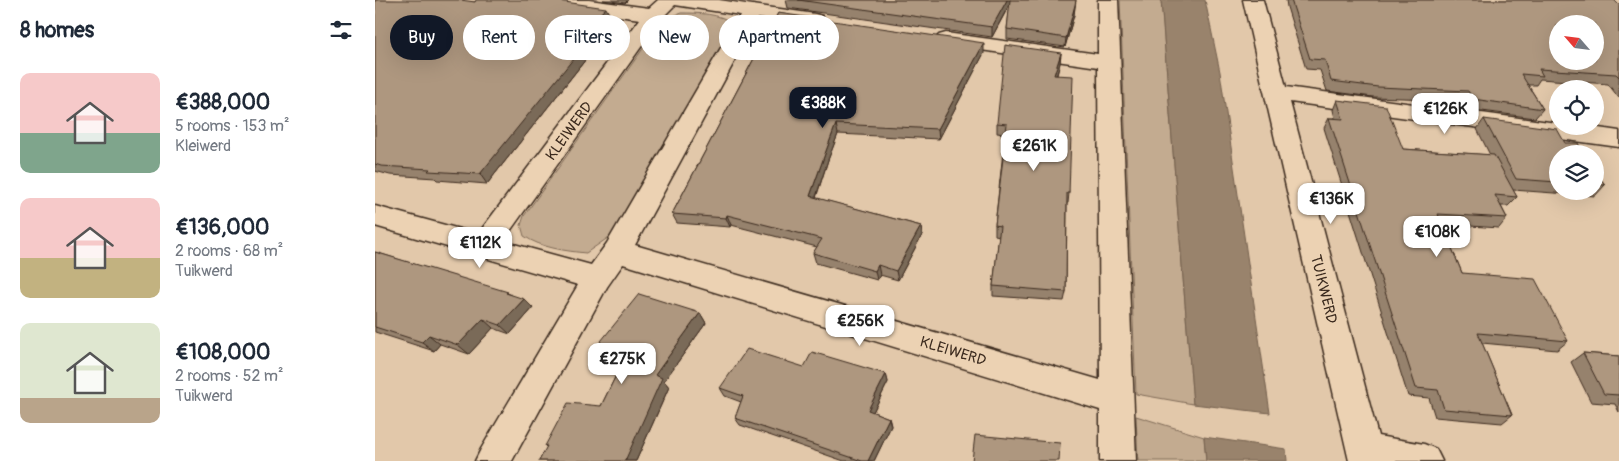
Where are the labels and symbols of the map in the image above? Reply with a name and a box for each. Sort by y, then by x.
north arrow [1549,15,1604,70]
pin: €388K [788,86,858,129]
pin: €126K [1410,92,1480,135]
street label: KLEIWERD [542,98,597,164]
pin: €261K [999,130,1069,172]
pin: €136K [1296,182,1366,225]
pin: €108K [1402,216,1472,258]
pin: €112K [445,226,515,269]
street label: TUIKWERD [1306,253,1341,325]
pin: €256K [825,304,895,347]
street label: KLEIWERD [917,332,988,371]
pin: €275K [587,342,657,385]

